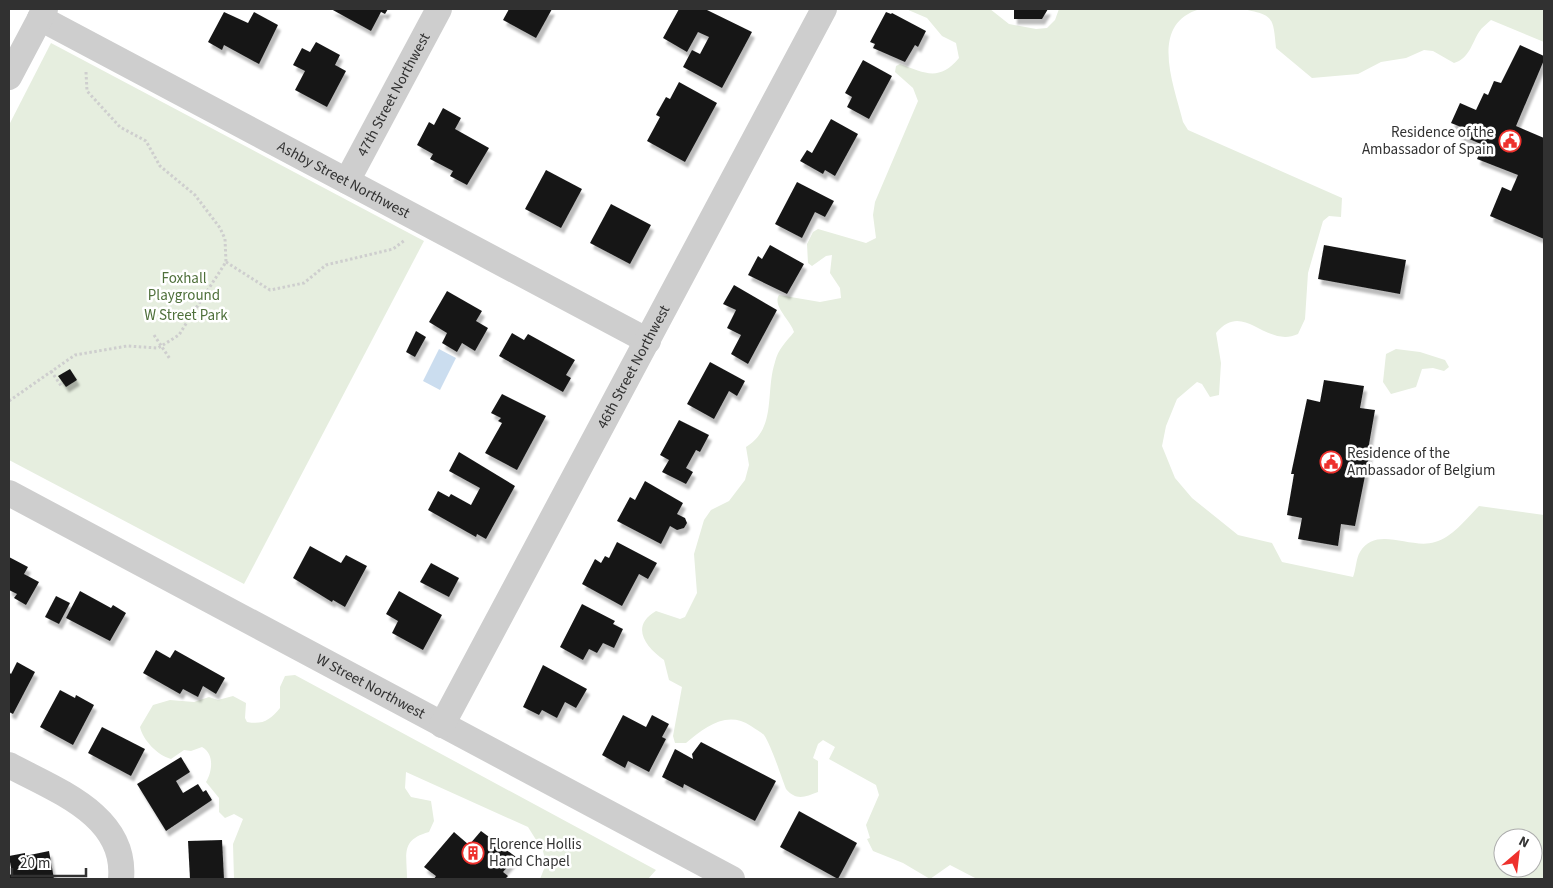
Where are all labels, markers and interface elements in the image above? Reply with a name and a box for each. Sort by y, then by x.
street label: 47th Street Northwest [352,29,435,160]
place label: Residence of the Ambassador of Spain [1362,122,1494,160]
public building icon: Residence of the Ambassador of Spain [1498,129,1522,153]
street label: Ashby Street Northwest [274,136,414,223]
park label: Foxhall Playground [148,268,220,306]
street label: 46th Street Northwest [591,301,675,432]
park label: W Street Park [144,305,228,326]
place label: Residence of the Ambassador of Belgium [1347,443,1495,481]
public building icon: Residence of the Ambassador of Belgium [1319,450,1343,474]
street label: W Street Northwest [312,648,429,724]
north arrow [1493,828,1543,878]
text: N [1515,831,1532,853]
place label: Florence Hollis Hand Chapel [489,834,582,872]
building icon: Florence Hollis Hand Chapel [461,841,485,865]
scale bar [12,846,86,878]
text: 20 m [20,853,50,874]

